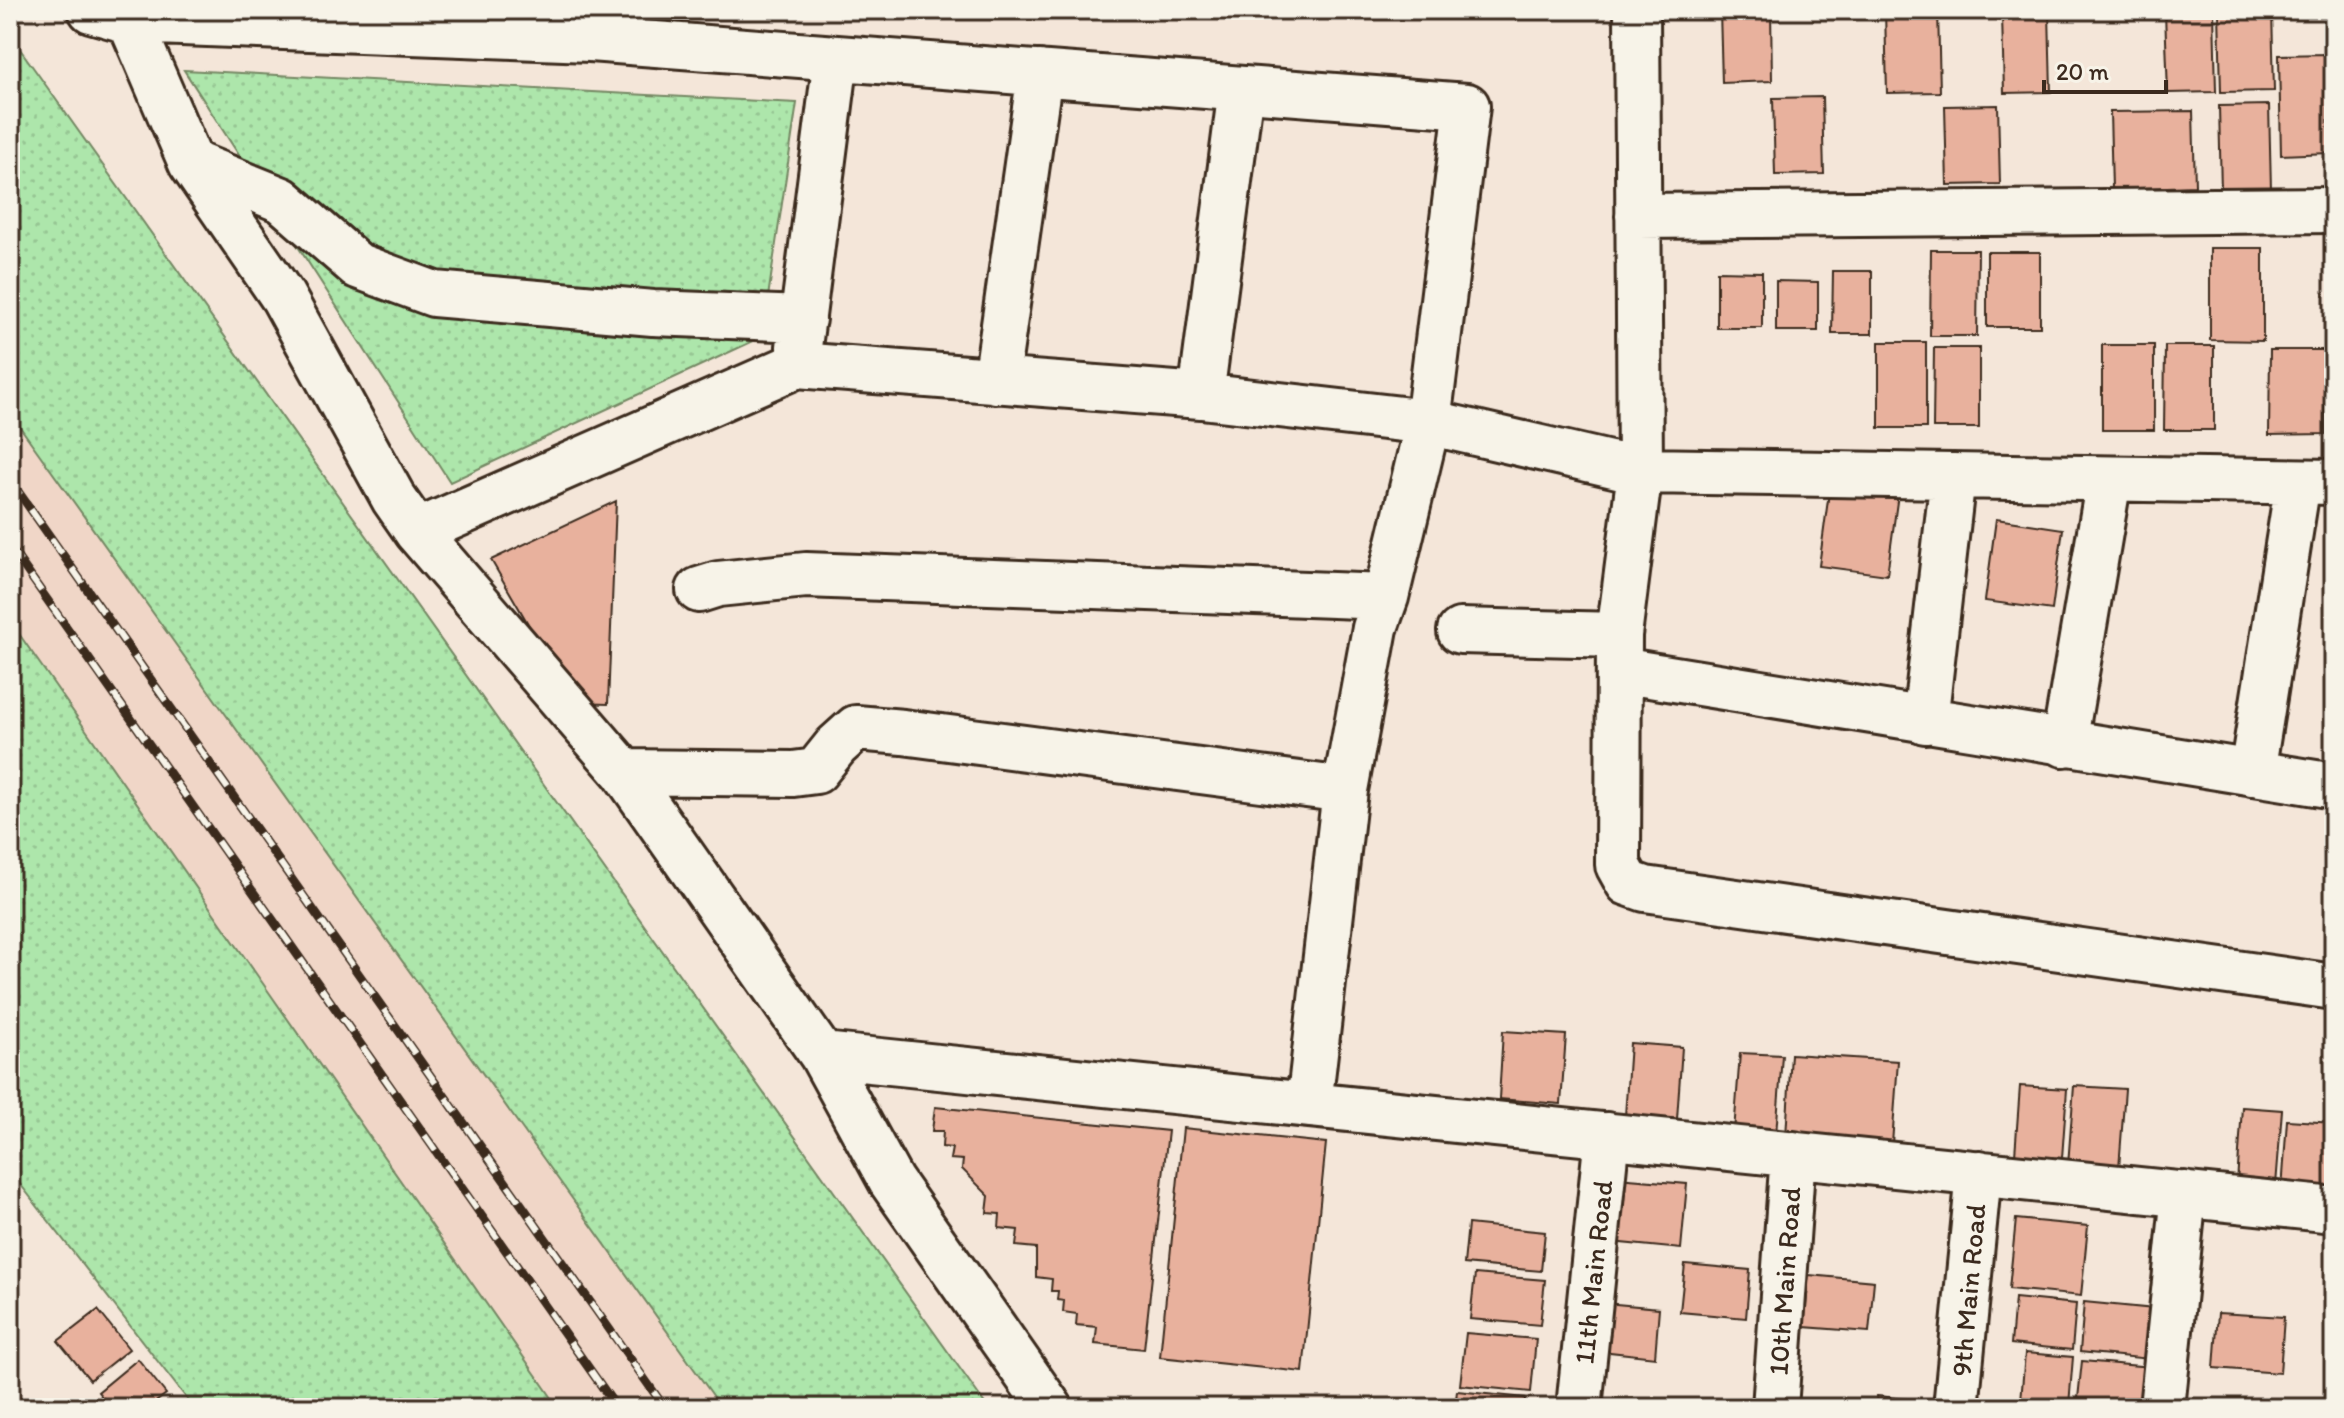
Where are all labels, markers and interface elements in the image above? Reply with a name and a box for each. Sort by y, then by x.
scale bar [2044,44,2166,94]
text: 20 m [2056,57,2109,86]
street label: 11th Main Road [1566,1178,1620,1366]
street label: 10th Main Road [1760,1185,1808,1376]
street label: 9th Main Road [1944,1202,1993,1378]

